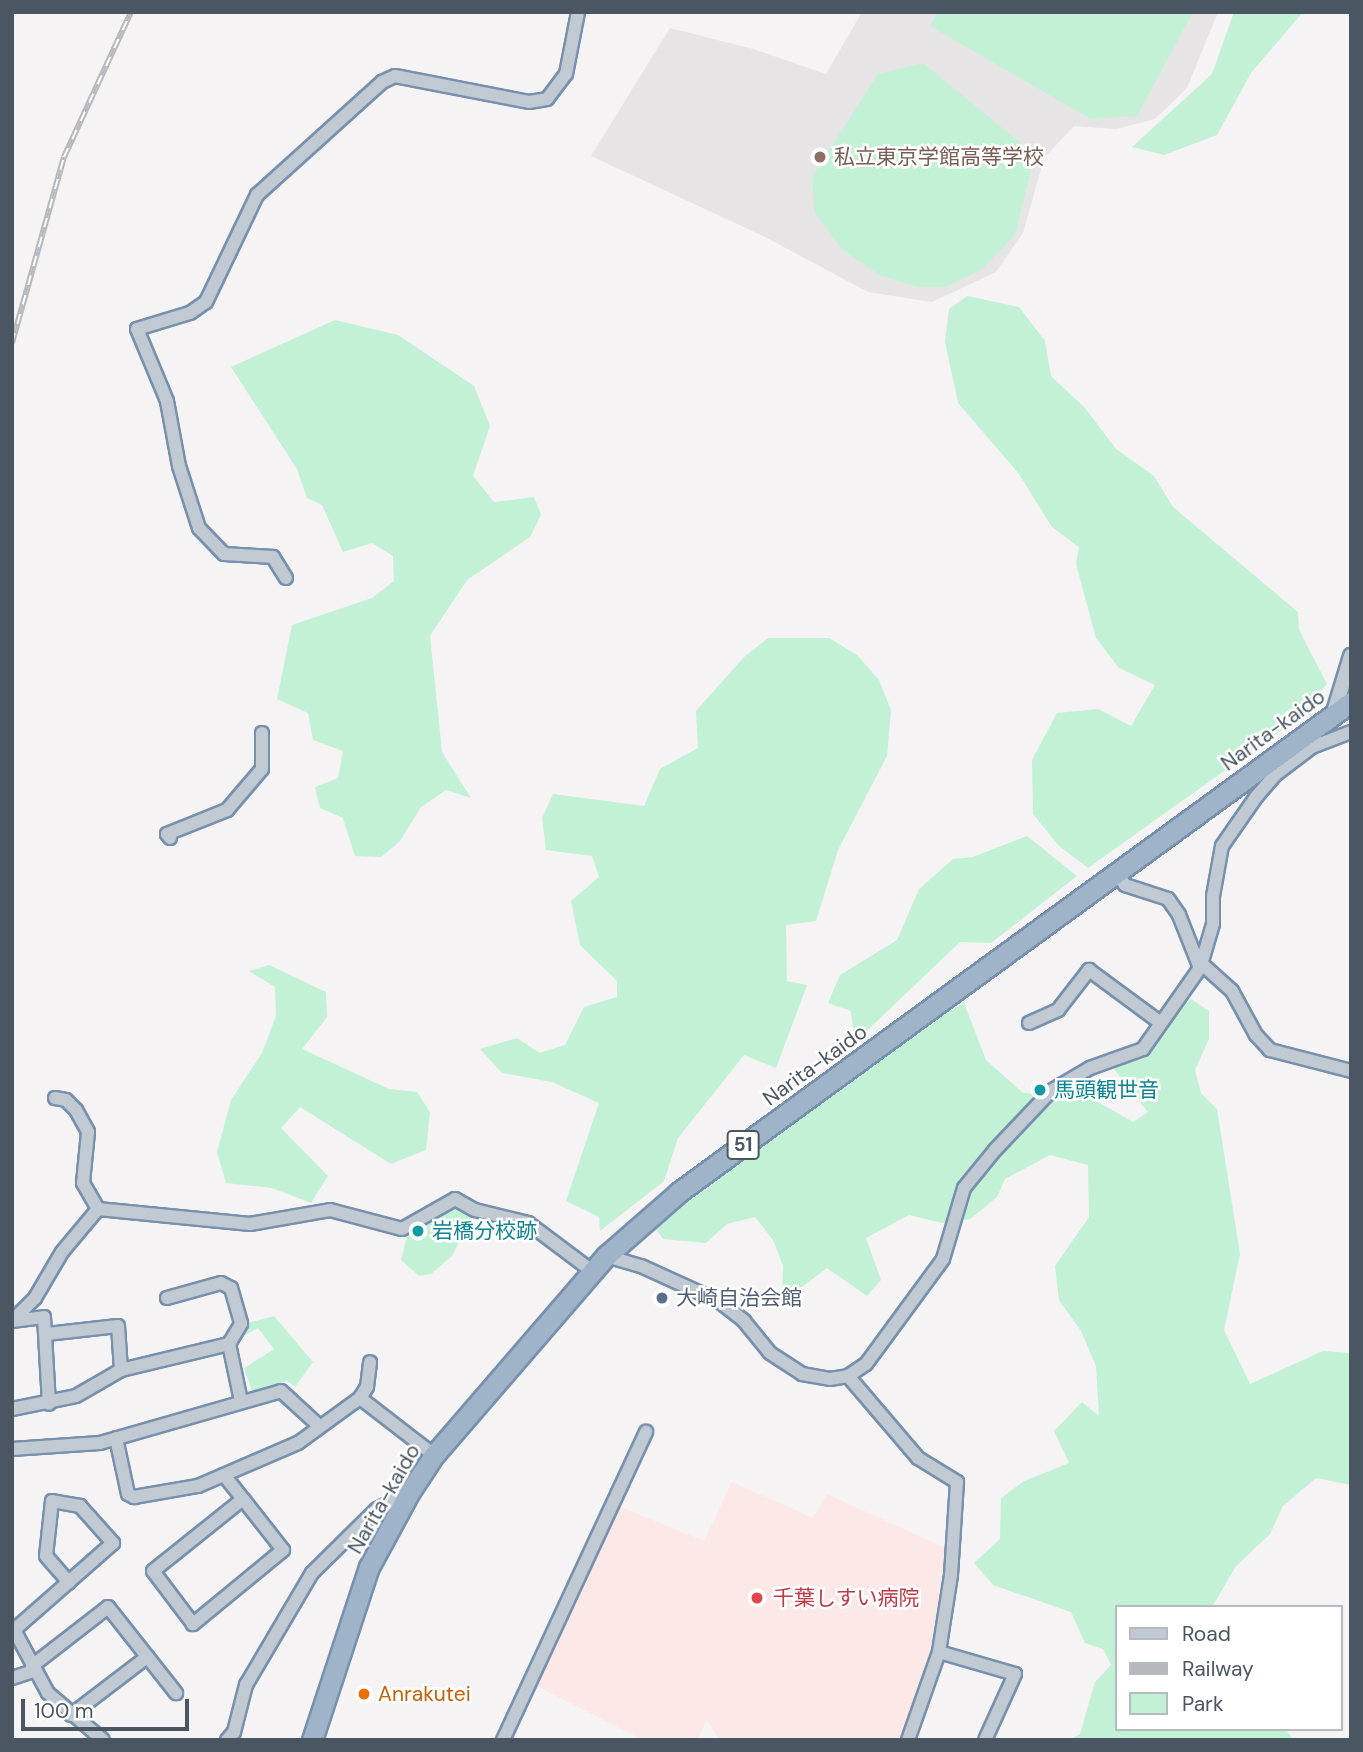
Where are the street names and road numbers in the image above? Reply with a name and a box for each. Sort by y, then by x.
street label: Narita-kaido [1216,684,1330,776]
street label: Narita-kaido [758,1019,872,1111]
road number: 51 [726,1130,760,1161]
street label: Narita-kaido [343,1440,425,1558]

